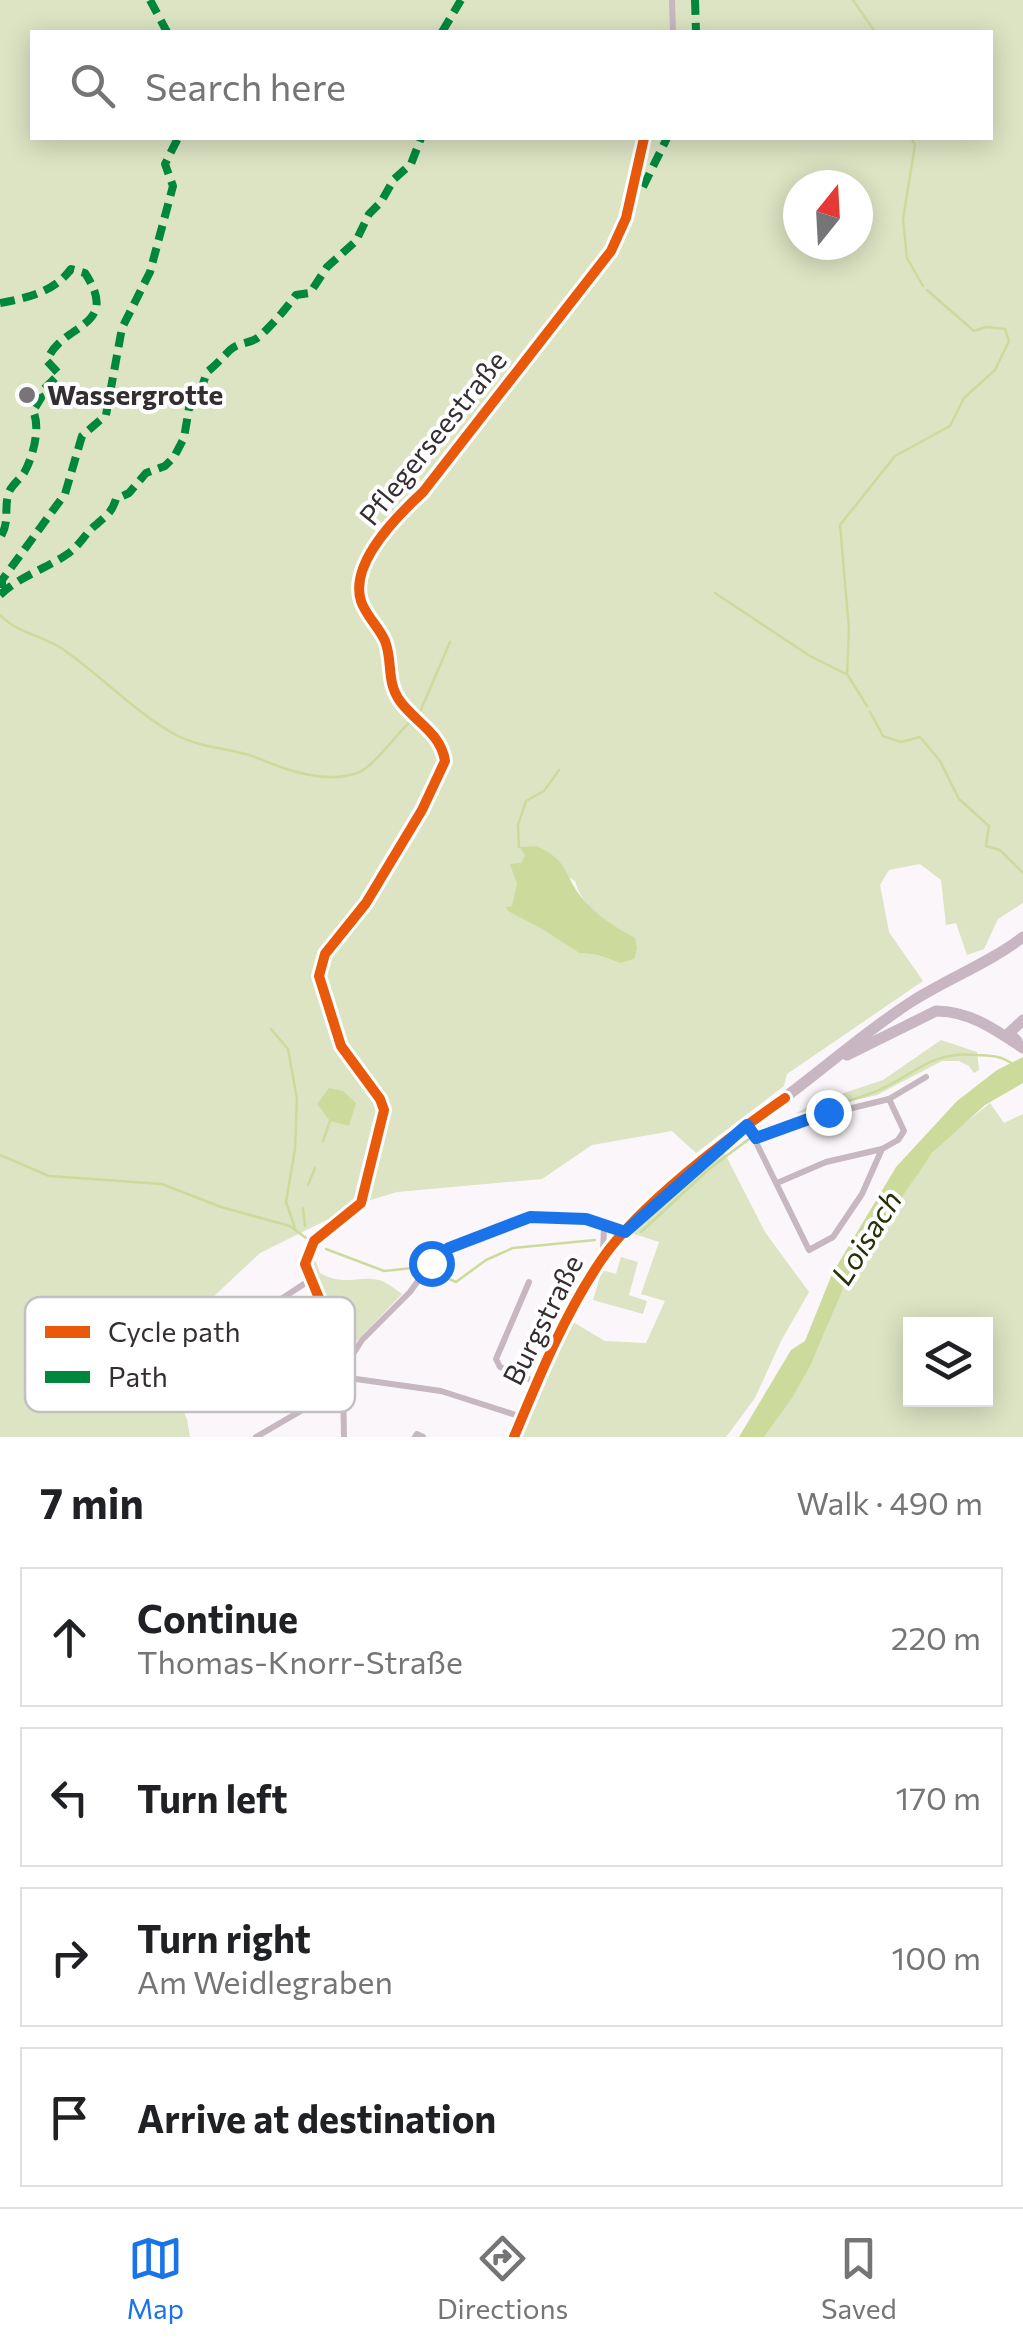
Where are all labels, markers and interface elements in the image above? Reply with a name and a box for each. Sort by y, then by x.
search box [30,30,993,140]
icon: search [65,58,120,113]
text: Search here [145,62,346,109]
north arrow [783,170,873,260]
street label: Pflegerseestraße [351,343,513,531]
place label: Wassergrotte [47,377,223,411]
marker: Wassergrotte [16,384,38,406]
route end [806,1090,852,1136]
water label: Loisach [822,1183,908,1291]
route start [409,1241,455,1287]
street label: Burgstraße [495,1249,589,1390]
legend [25,1297,355,1412]
text: Cycle path [108,1314,240,1348]
map controls [903,1317,993,1407]
button: layers [903,1317,993,1407]
text: Path [108,1359,168,1393]
text: 7 min [40,1476,144,1528]
text: Walk · 490 m [796,1482,983,1522]
text: Continue [137,1594,298,1641]
icon: ahead [42,1610,97,1665]
text: 220 m [891,1617,981,1657]
text: Thomas-Knorr-Straße [137,1641,463,1681]
icon: left [42,1770,97,1825]
text: Turn left [137,1774,288,1821]
text: 170 m [896,1777,981,1817]
text: Turn right [137,1914,311,1961]
icon: right [42,1930,97,1985]
text: 100 m [892,1937,981,1977]
text: Am Weidlegraben [137,1961,393,2001]
icon: arrive [42,2090,97,2145]
text: Arrive at destination [137,2094,496,2141]
tab: Map [126,2231,184,2325]
tab: Directions [437,2231,568,2325]
tab: Saved [821,2231,897,2325]

